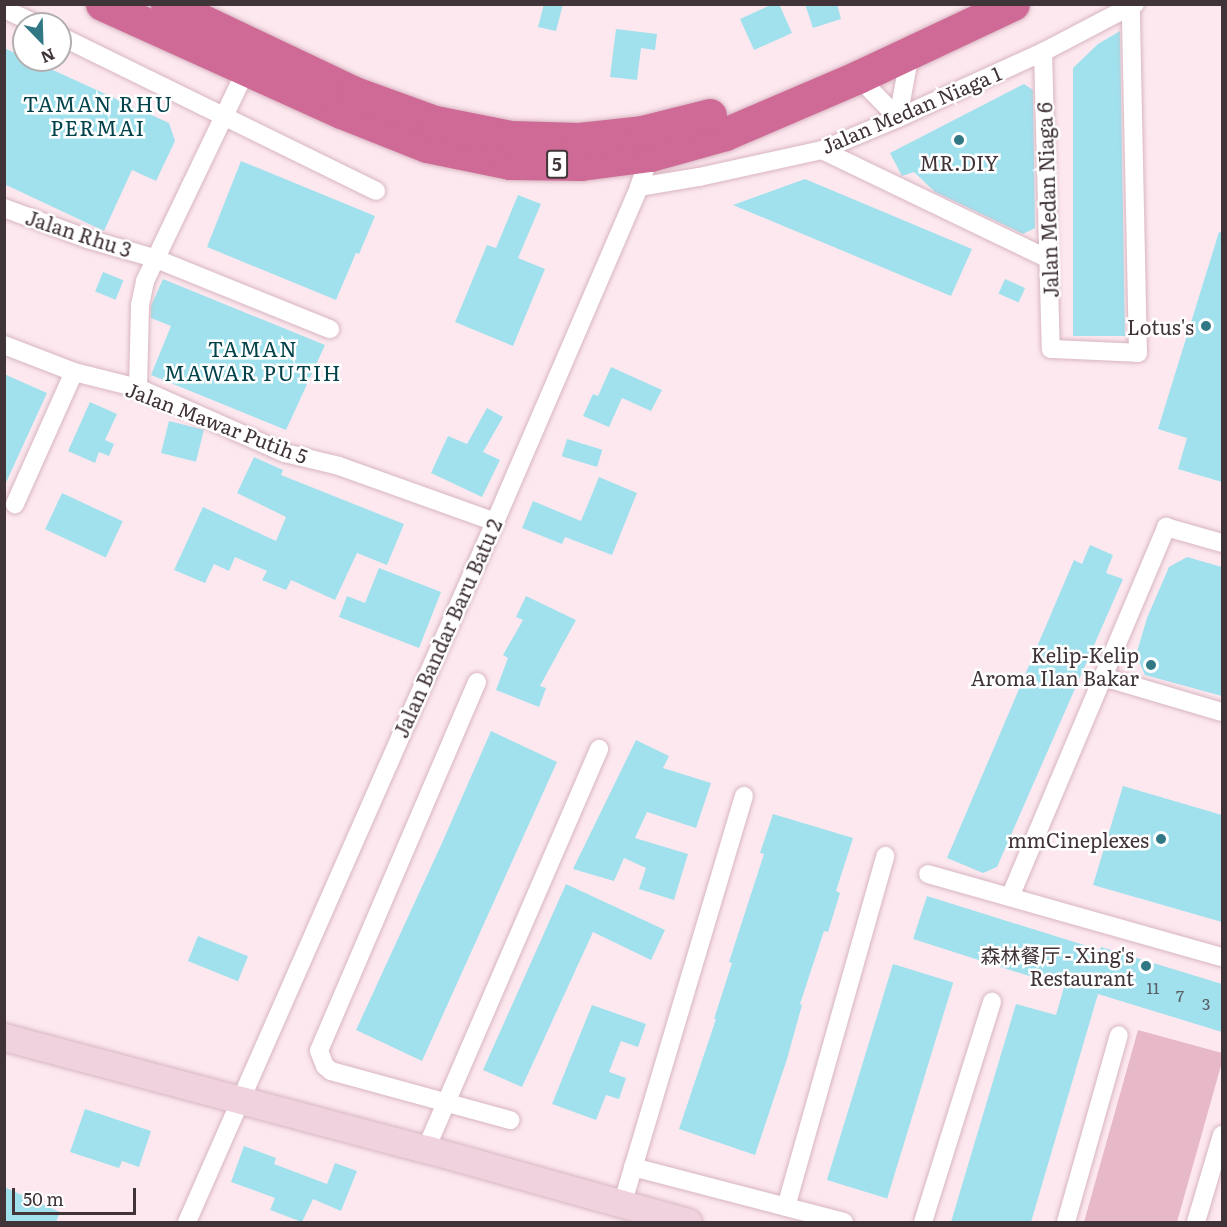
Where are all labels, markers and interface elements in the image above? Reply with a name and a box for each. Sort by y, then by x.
north arrow [12,12,72,72]
text: N [37,43,59,70]
street label: Jalan Medan Niaga 1 [817,60,1005,158]
district label: TAMAN RHU PERMAI [23,90,173,140]
street label: Jalan Medan Niaga 6 [1032,102,1062,298]
marker: MR.DIY [952,133,966,147]
road number: 5 [545,149,569,179]
place label: MR.DIY [919,150,999,174]
street label: Jalan Rhu 3 [23,205,135,261]
place label: Lotus's [1127,314,1194,338]
marker: Lotus's [1199,319,1213,333]
district label: TAMAN MAWAR PUTIH [164,335,342,385]
street label: Jalan Mawar Putih 5 [123,376,311,468]
street label: Jalan Bandar Baru Batu 2 [388,515,506,741]
place label: Kelip-Kelip Aroma Ilan Bakar [971,642,1139,689]
marker: Kelip-Kelip Aroma Ilan Bakar [1144,658,1158,672]
place label: mmCineplexes [1007,827,1149,851]
marker: mmCineplexes [1154,832,1168,846]
place label: 森林餐厅 - Xing's Restaurant [981,942,1134,989]
marker: 森林餐厅 - Xing's Restaurant [1139,959,1153,973]
house number: 11 [1146,977,1160,997]
house number: 7 [1176,985,1184,1005]
house number: 3 [1202,993,1210,1013]
scale bar [15,1176,140,1214]
text: 50 m [23,1185,64,1212]

